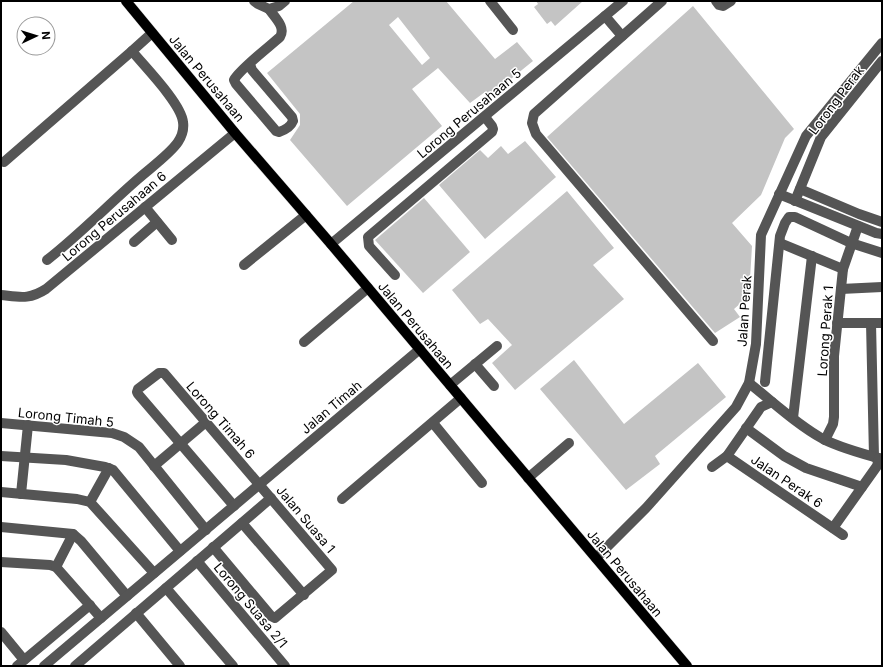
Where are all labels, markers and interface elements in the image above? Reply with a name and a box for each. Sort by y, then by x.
north arrow [16,16,56,56]
text: N [39,31,53,40]
street label: Jalan Perusahaan [166,31,248,125]
street label: Lorong Perak [805,62,867,138]
street label: Lorong Perusahaan 5 [414,65,524,161]
street label: Lorong Perusahaan 6 [59,168,169,264]
street label: Jalan Perak [734,275,754,347]
street label: Jalan Perusahaan [375,278,457,372]
street label: Lorong Perak 1 [814,285,836,377]
street label: Jalan Timah [297,377,365,437]
street label: Lorong Timah 6 [183,378,259,462]
street label: Lorong Timah 5 [17,404,115,430]
street label: Jalan Perak 6 [748,451,826,511]
street label: Jalan Suasa 1 [273,482,339,556]
street label: Jalan Perusahaan [584,526,666,620]
street label: Lorong Suasa 2/1 [211,559,291,651]

